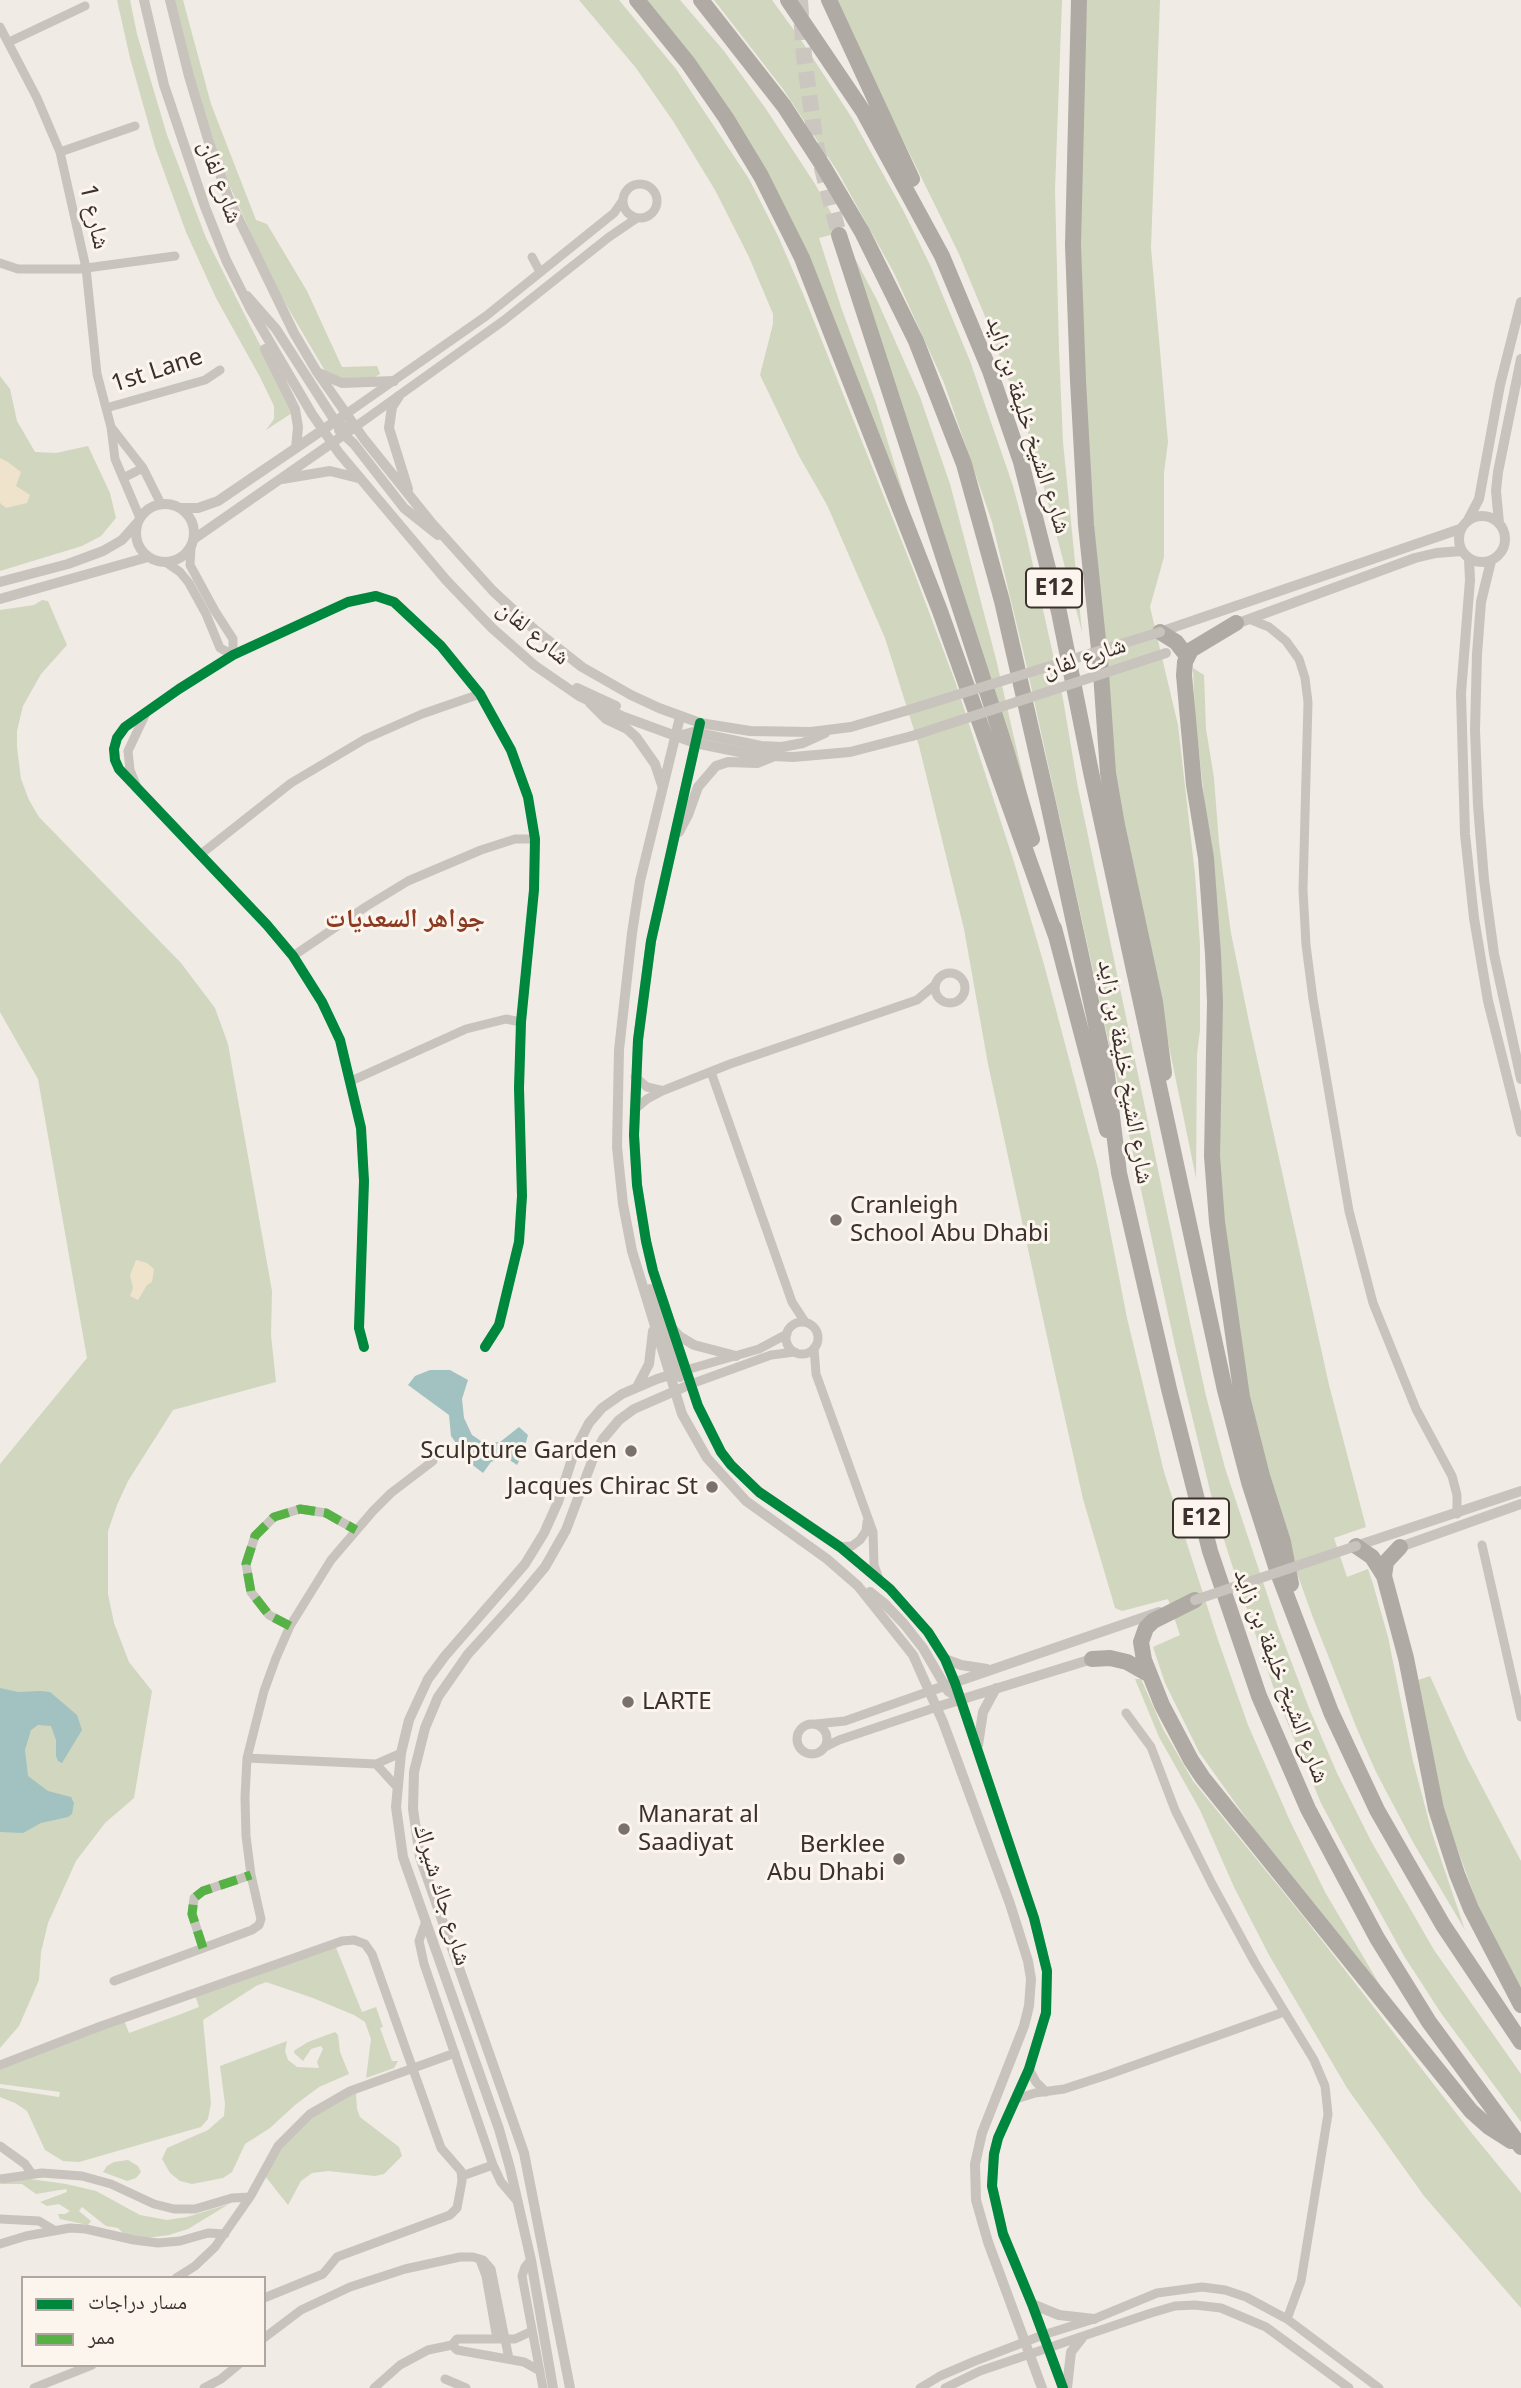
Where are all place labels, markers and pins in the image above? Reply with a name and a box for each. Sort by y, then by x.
place label: Cranleigh School Abu Dhabi [850,1192,1049,1248]
marker: Cranleigh School Abu Dhabi [828,1212,844,1228]
place label: Sculpture Garden [420,1437,617,1465]
marker: Sculpture Garden [623,1443,639,1459]
place label: Jacques Chirac St [507,1473,698,1501]
marker: Jacques Chirac St [704,1479,720,1495]
place label: LARTE [642,1688,712,1716]
marker: LARTE [620,1694,636,1710]
place label: Manarat al Saadiyat [638,1801,759,1857]
marker: Manarat al Saadiyat [616,1821,632,1837]
place label: Berklee Abu Dhabi [767,1831,885,1887]
marker: Berklee Abu Dhabi [891,1851,907,1867]

